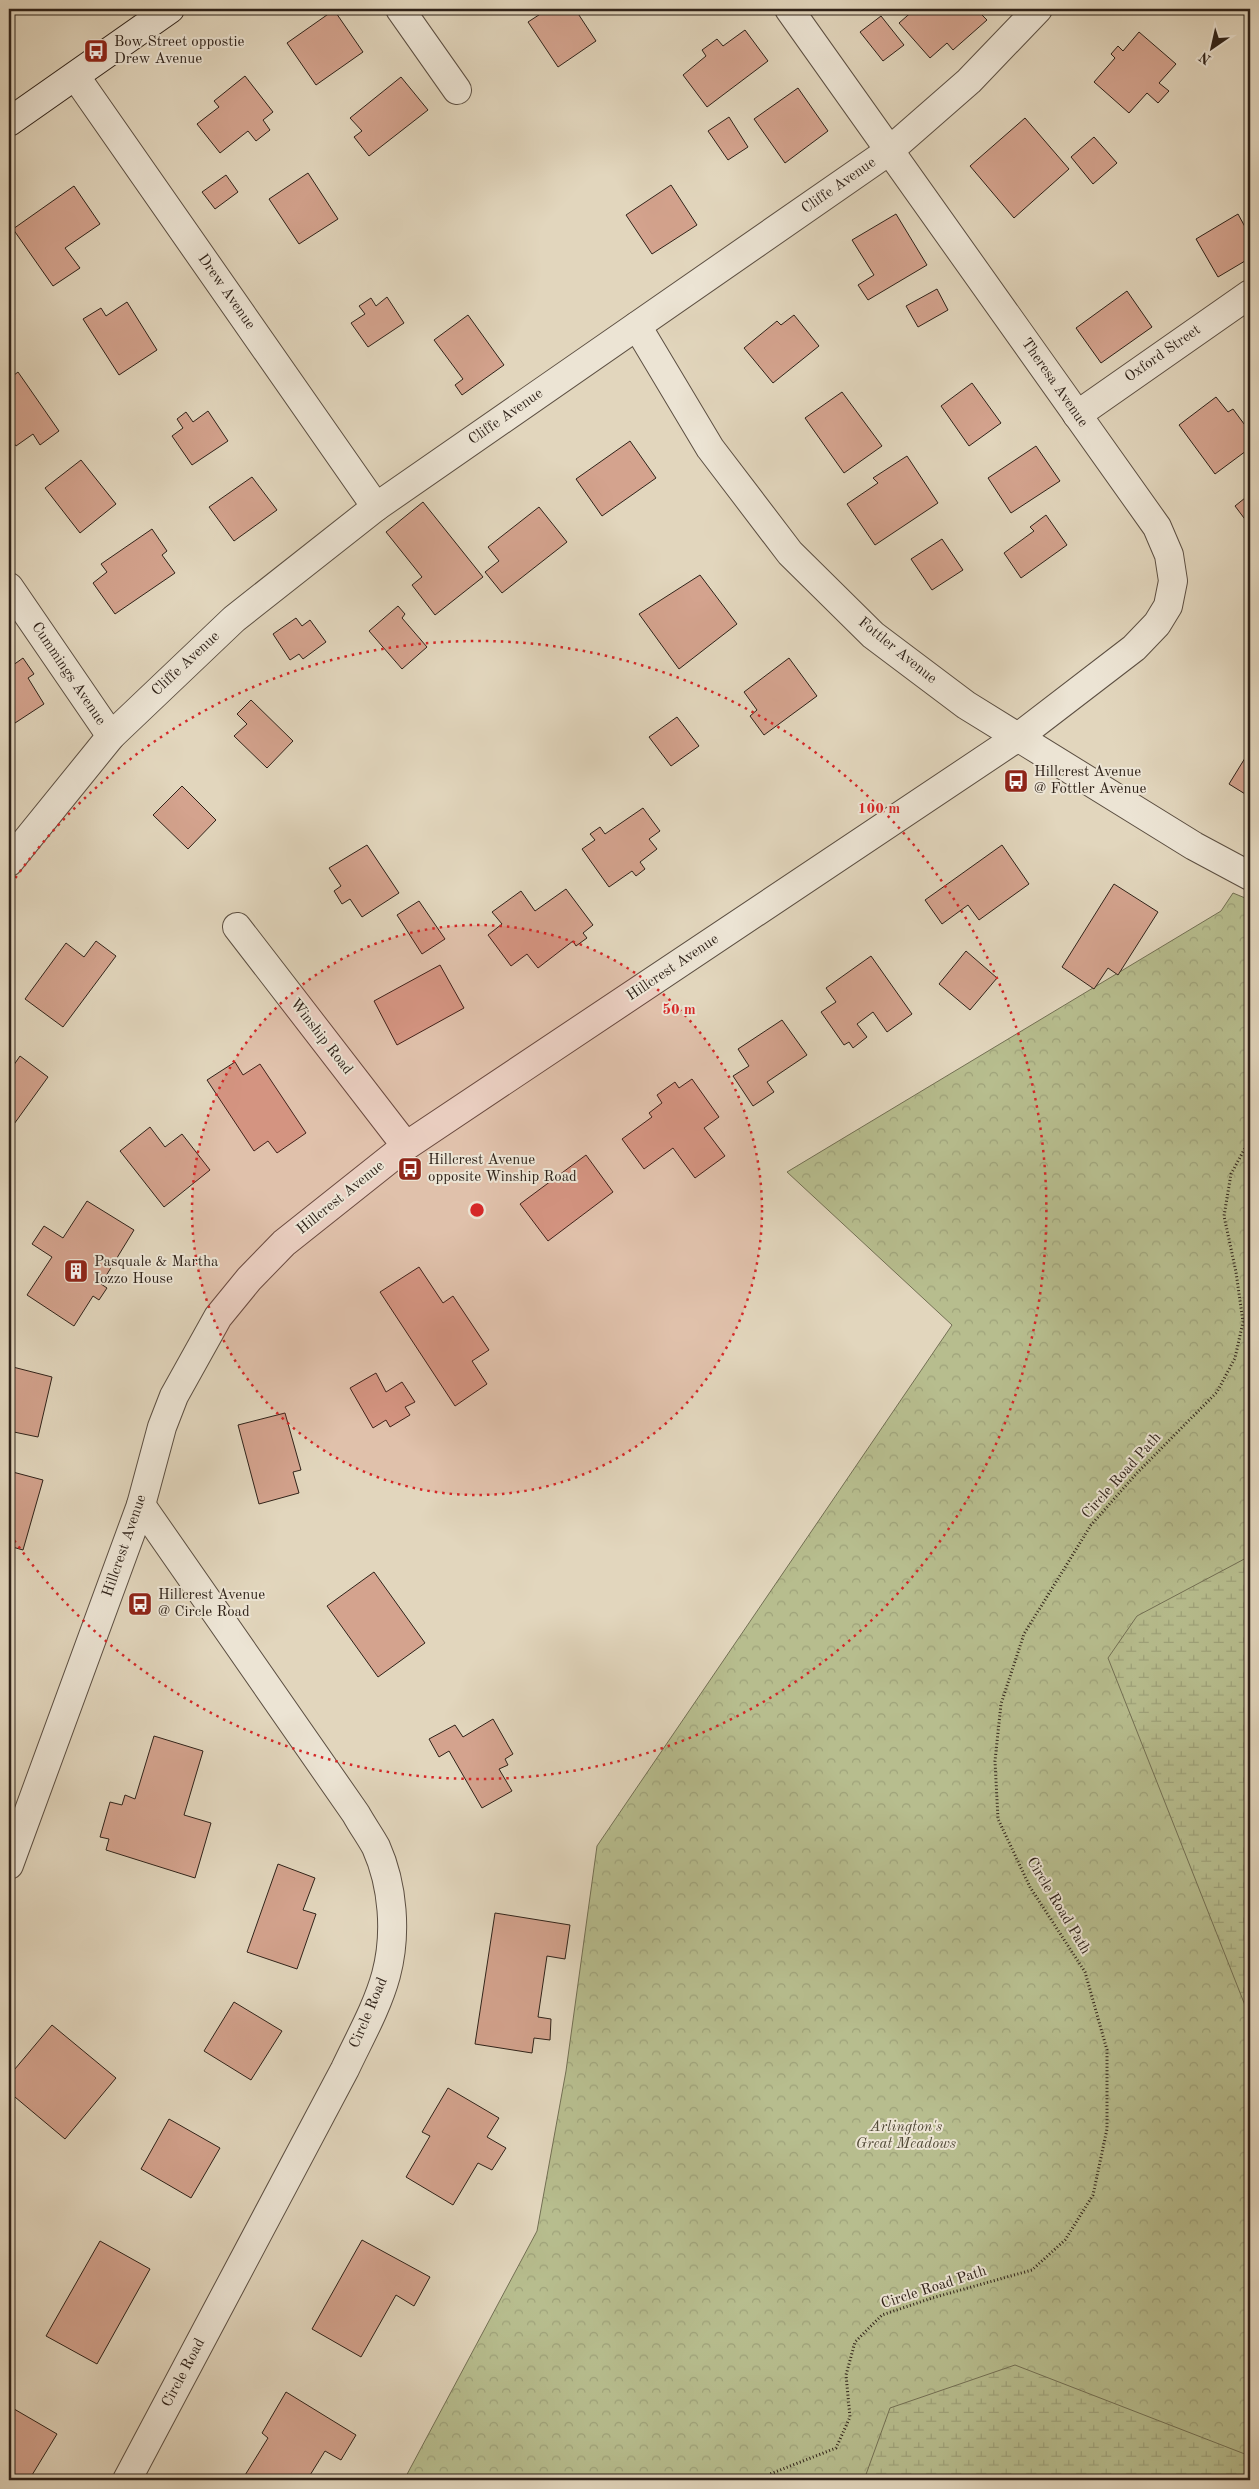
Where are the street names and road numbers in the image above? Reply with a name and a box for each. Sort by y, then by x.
street label: Cliffe Avenue [799,155,879,217]
street label: Drew Avenue [195,252,258,333]
street label: Oxford Street [1122,322,1204,386]
street label: Theresa Avenue [1018,336,1090,430]
street label: Cliffe Avenue [466,386,546,448]
street label: Fottler Avenue [855,615,939,687]
street label: Cummings Avenue [28,620,108,728]
street label: Cliffe Avenue [149,629,223,699]
street label: Hillcrest Avenue [624,932,722,1004]
street label: Winship Road [287,996,355,1078]
street label: Hillcrest Avenue [295,1158,387,1238]
street label: Circle Road Path [1080,1430,1164,1522]
street label: Hillcrest Avenue [100,1493,150,1599]
street label: Circle Road Path [1023,1855,1093,1957]
street label: Circle Road [347,1975,391,2051]
street label: Circle Road Path [879,2264,989,2312]
street label: Circle Road [160,2336,208,2410]

